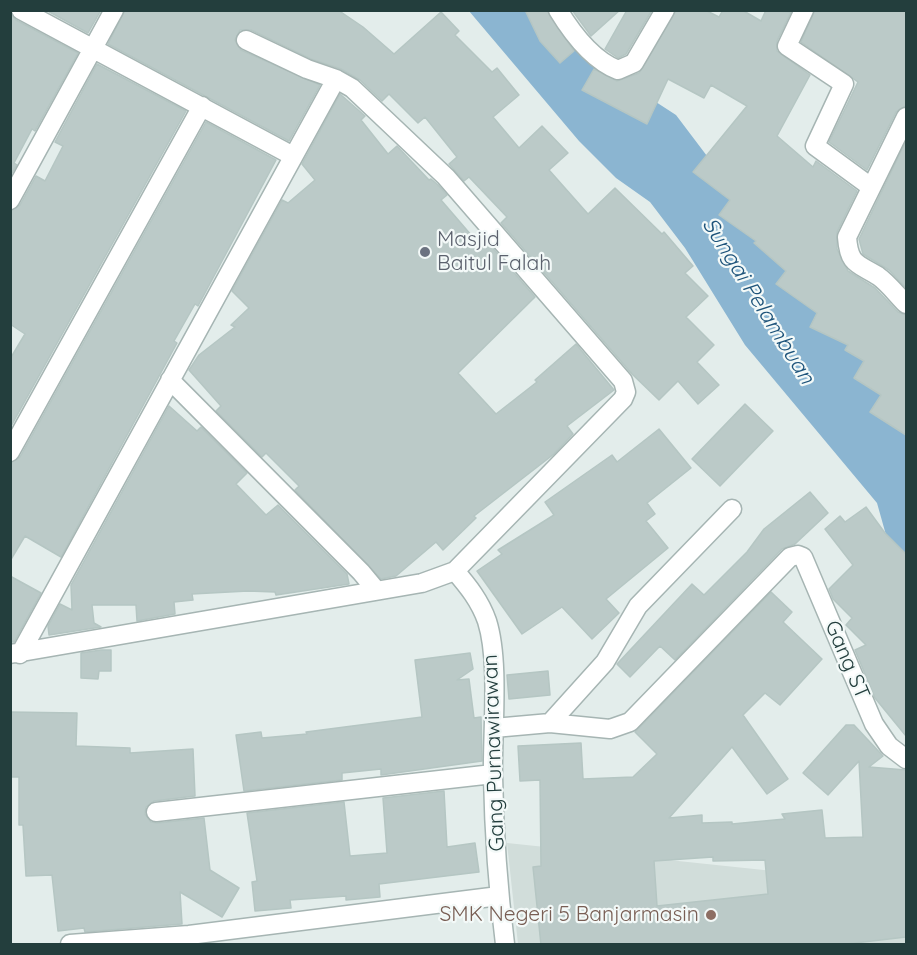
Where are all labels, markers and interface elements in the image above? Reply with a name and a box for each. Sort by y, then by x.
water label: Sungai Pelambuan [696,213,820,389]
place label: Masjid Baitul Falah [437,227,551,277]
marker: Masjid Baitul Falah [418,245,432,259]
street label: Gang ST [819,617,875,703]
street label: Gang Purnawirawan [478,654,510,852]
place label: SMK Negeri 5 Banjarmasin [439,902,699,928]
marker: SMK Negeri 5 Banjarmasin [704,908,718,922]

